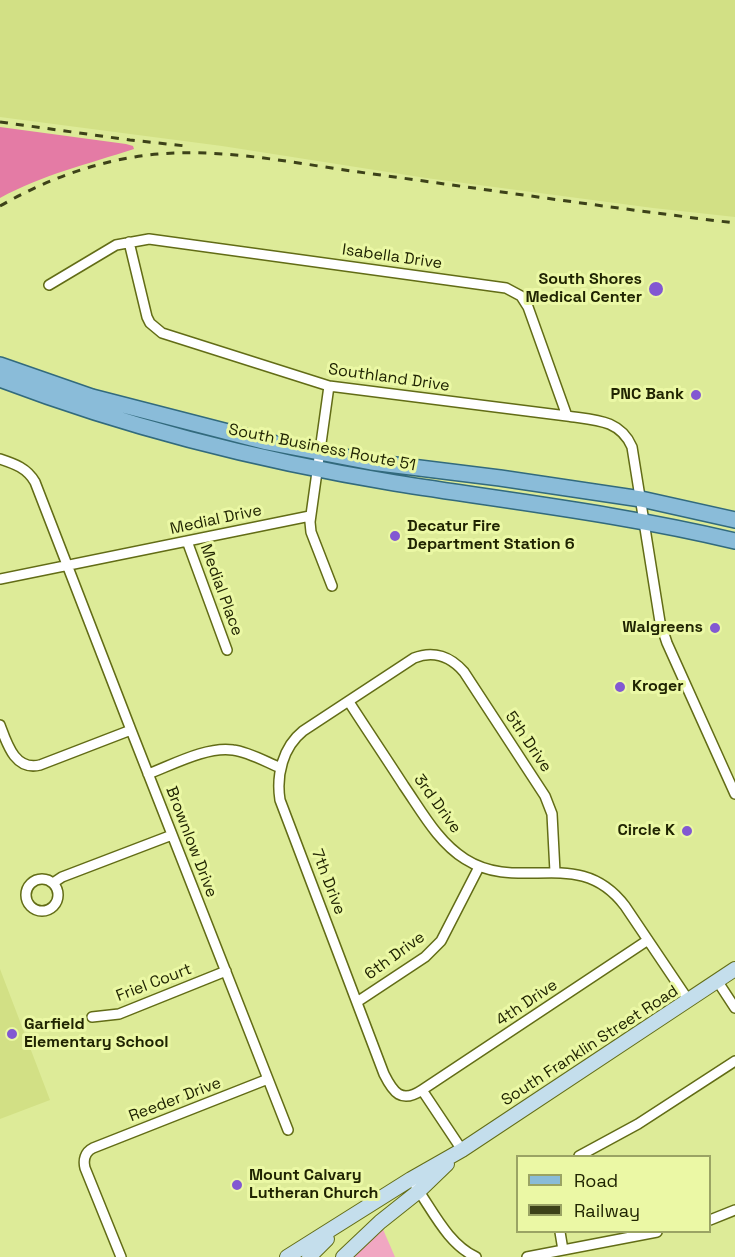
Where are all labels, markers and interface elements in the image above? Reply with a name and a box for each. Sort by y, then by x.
street label: Isabella Drive [341,240,443,274]
place label: South Shores Medical Center [526,270,642,308]
marker: South Shores Medical Center [647,280,665,298]
street label: Southland Drive [327,360,451,396]
place label: PNC Bank [610,385,684,405]
marker: PNC Bank [689,388,703,402]
street label: South Business Route 51 [227,420,417,476]
street label: Medial Drive [168,501,264,539]
place label: Decatur Fire Department Station 6 [407,517,575,555]
marker: Decatur Fire Department Station 6 [388,529,402,543]
street label: Medial Place [196,541,246,639]
place label: Walgreens [622,618,703,638]
marker: Walgreens [708,621,722,635]
place label: Kroger [632,677,684,697]
marker: Kroger [613,680,627,694]
street label: 5th Drive [501,708,555,776]
street label: 3rd Drive [409,771,465,837]
street label: Brownlow Drive [161,784,221,900]
place label: Circle K [617,821,675,841]
marker: Circle K [680,824,694,838]
street label: 7th Drive [307,847,349,917]
street label: 6th Drive [361,928,429,984]
street label: Friel Court [113,960,195,1006]
street label: 4th Drive [493,976,561,1030]
street label: South Franklin Street Road [498,982,682,1110]
place label: Garfield Elementary School [24,1015,168,1053]
marker: Garfield Elementary School [5,1027,19,1041]
street label: Reeder Drive [126,1074,224,1126]
legend [516,1155,711,1233]
place label: Mount Calvary Lutheran Church [249,1166,378,1204]
text: Road [574,1169,618,1192]
marker: Mount Calvary Lutheran Church [230,1178,244,1192]
text: Railway [574,1199,640,1222]

